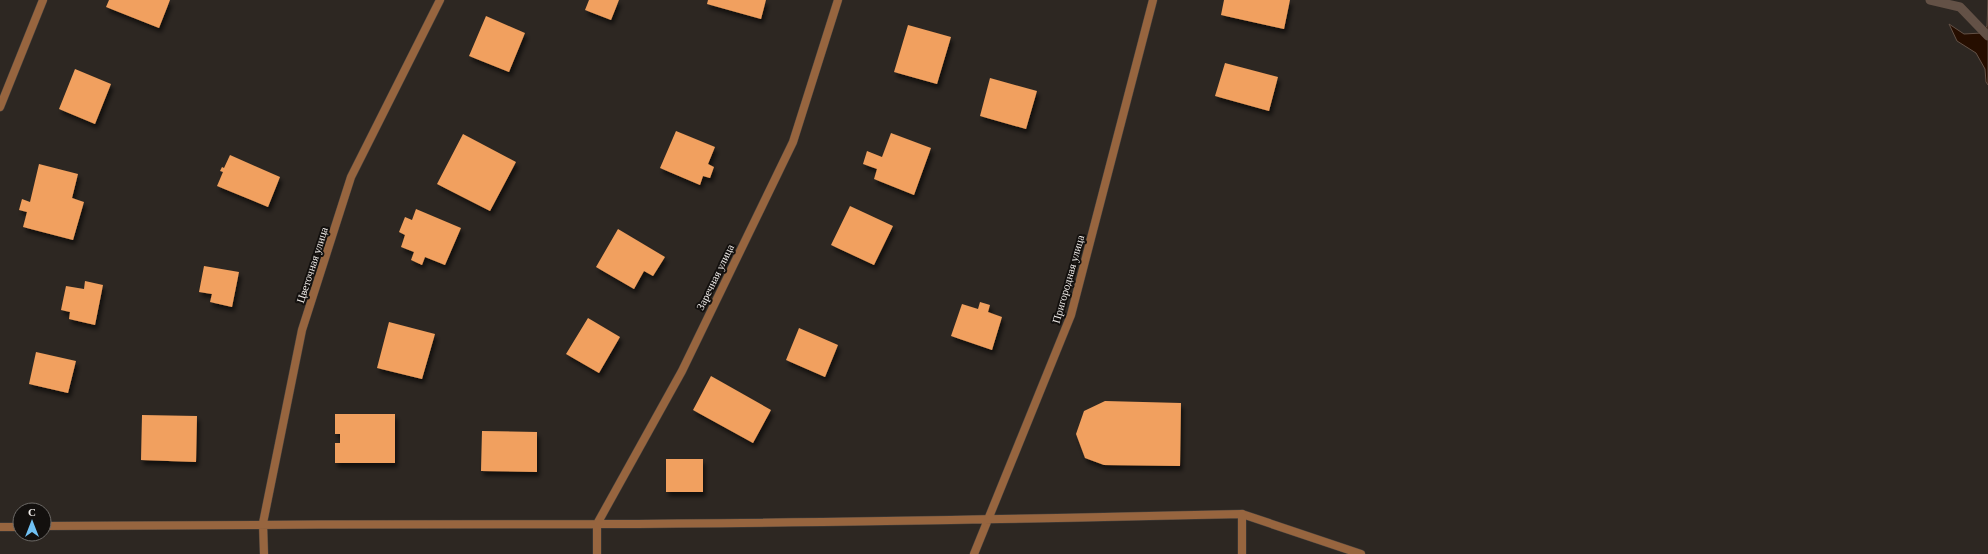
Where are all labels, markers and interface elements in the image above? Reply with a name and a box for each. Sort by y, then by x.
street label: Цветочная улица [294,225,330,304]
street label: Пригородная улица [1050,233,1086,324]
street label: Заречная улица [694,242,736,312]
north arrow [12,502,52,542]
text: С [28,506,36,518]

